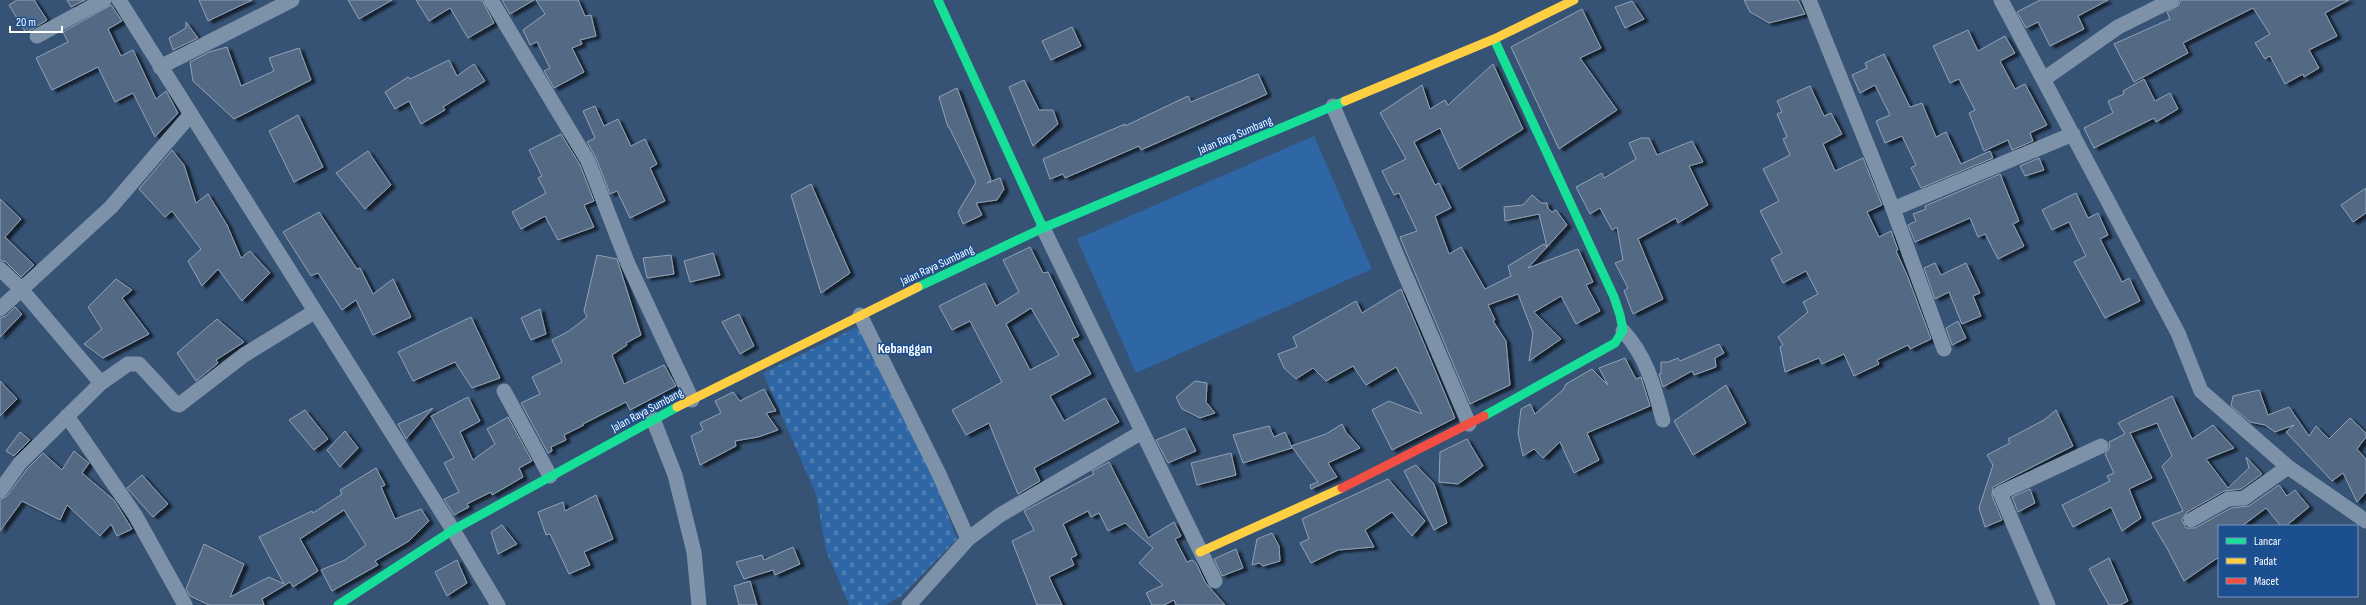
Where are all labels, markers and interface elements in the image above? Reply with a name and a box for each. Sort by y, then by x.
scale bar [10,8,62,34]
text: 20 m [16,15,36,30]
street label: Jalan Raya Sumbang [1195,113,1275,158]
street label: Jalan Raya Sumbang [897,242,976,289]
district label: Kebanggan [878,340,932,357]
street label: Jalan Raya Sumbang [608,385,686,436]
legend [2218,525,2358,597]
text: Lancar [2254,534,2281,549]
text: Padat [2254,554,2277,569]
text: Macet [2254,574,2279,589]

